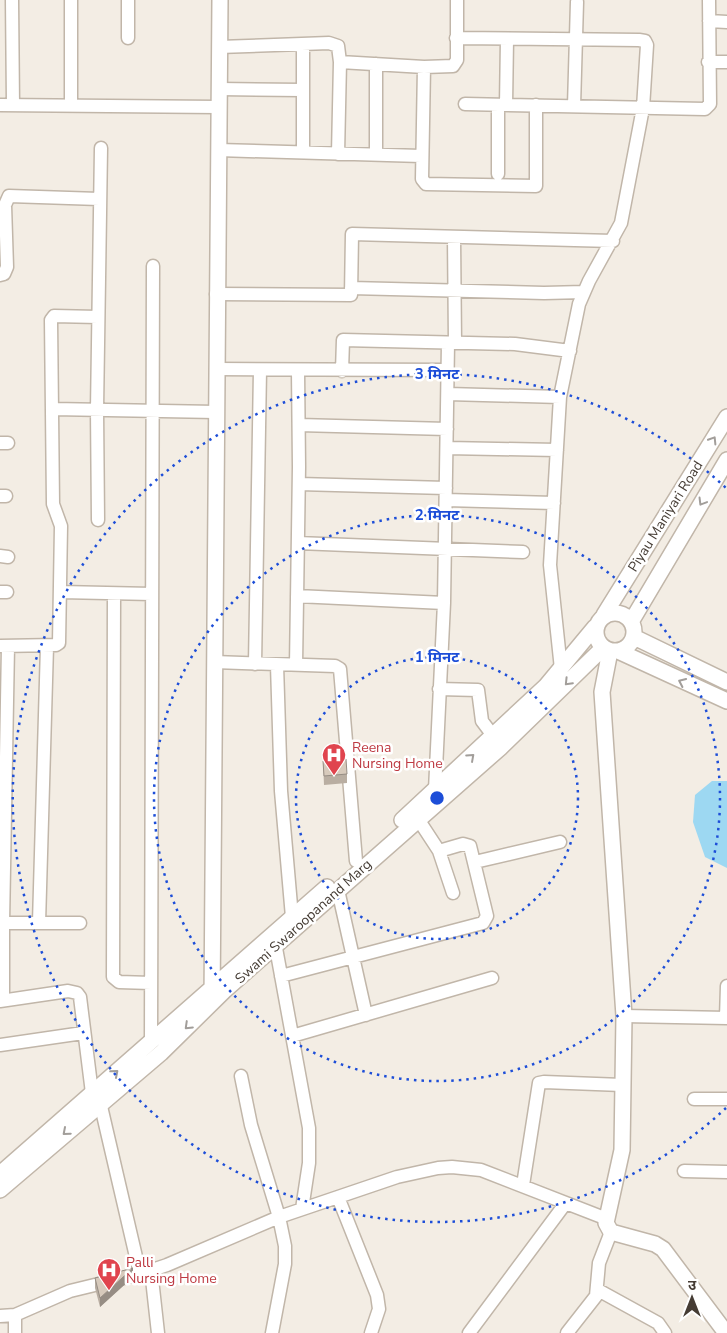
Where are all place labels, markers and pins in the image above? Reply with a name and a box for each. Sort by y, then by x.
place label: Reena Nursing Home [352,738,443,773]
hospital icon: Reena Nursing Home [321,742,347,776]
centre of rings [428,789,446,807]
place label: Palli Nursing Home [126,1253,217,1288]
hospital icon: Palli Nursing Home [96,1257,122,1291]

